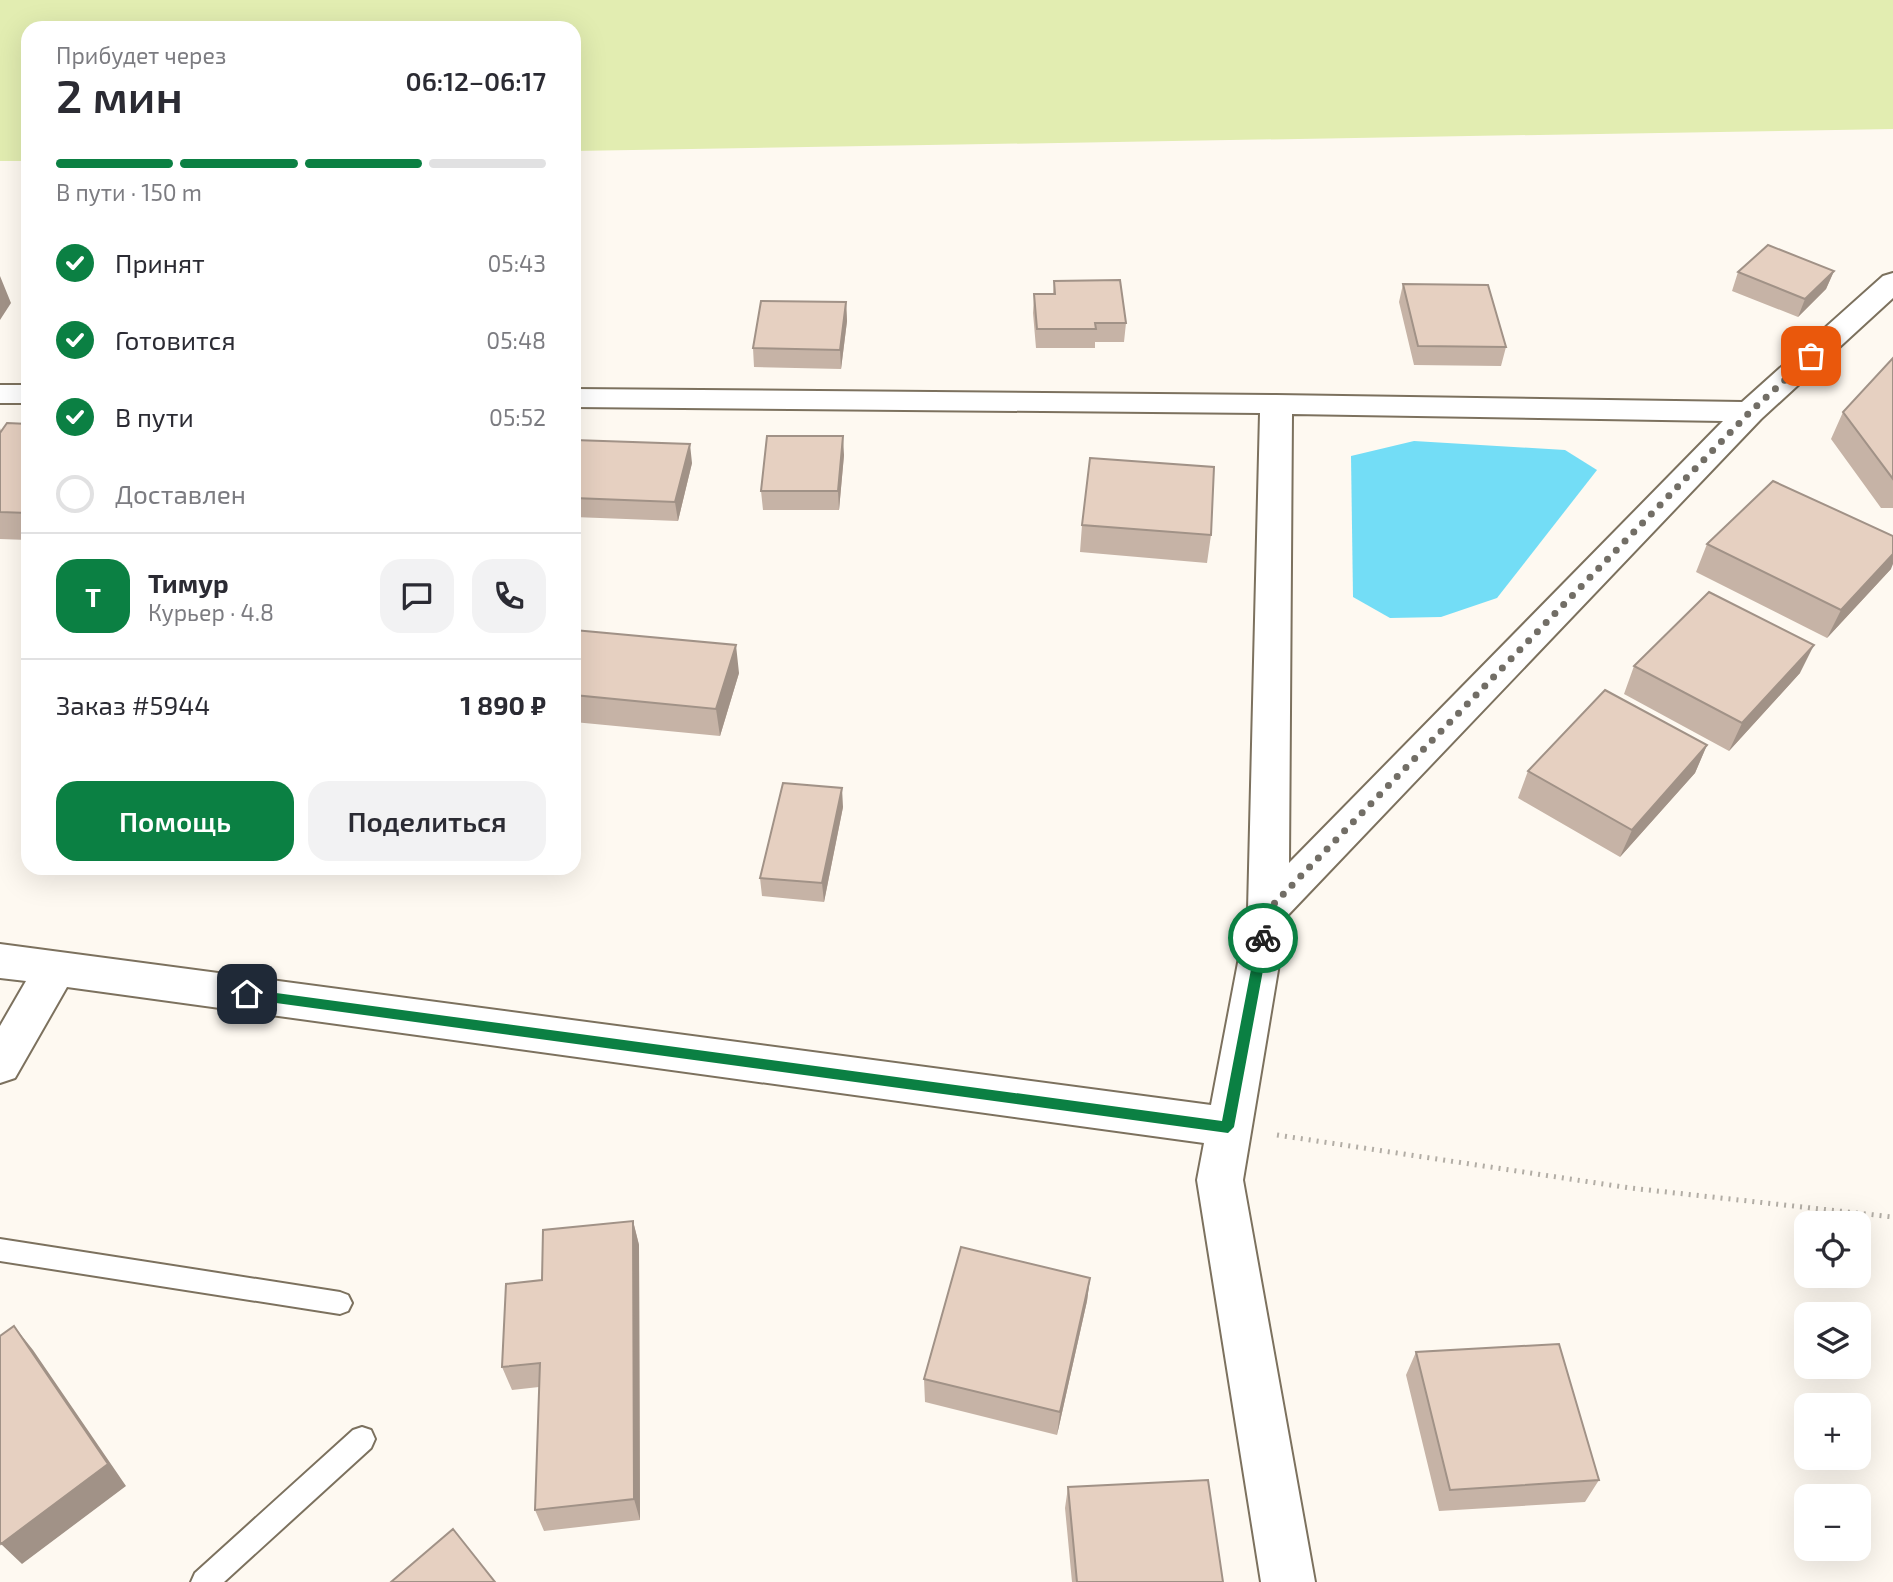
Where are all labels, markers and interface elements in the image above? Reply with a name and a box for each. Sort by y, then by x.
text: Прибудет через [56,41,226,69]
text: 06:12–06:17 [406,65,546,96]
text: 2 мин [56,67,183,122]
text: В пути · 150 m [56,178,202,206]
icon: check [56,244,94,282]
text: Принят [115,247,205,278]
text: 05:43 [487,249,546,277]
icon: check [56,321,94,359]
text: Готовится [115,324,236,355]
text: 05:48 [486,326,546,354]
pin [1781,326,1841,386]
icon: bag [1792,337,1830,375]
icon: check [56,398,94,436]
text: В пути [115,401,194,432]
text: 05:52 [489,403,546,431]
text: Доставлен [115,478,246,509]
button: chat [380,559,454,633]
button: phone [472,559,546,633]
text: Тимур [148,567,229,598]
text: Т [85,581,101,612]
text: Курьер · 4.8 [148,598,274,626]
text: Заказ #5944 [56,689,210,720]
text: 1 890 ₽ [460,689,546,720]
button: Помощь [56,781,294,861]
button: Поделиться [308,781,546,861]
courier [1228,903,1298,973]
icon: bike [1244,919,1282,957]
pin [217,964,277,1024]
icon: home [228,975,266,1013]
map controls [1794,1211,1871,1561]
button: locate [1794,1211,1871,1288]
button: layers [1794,1302,1871,1379]
button: + [1794,1393,1871,1470]
button: − [1794,1484,1871,1561]

